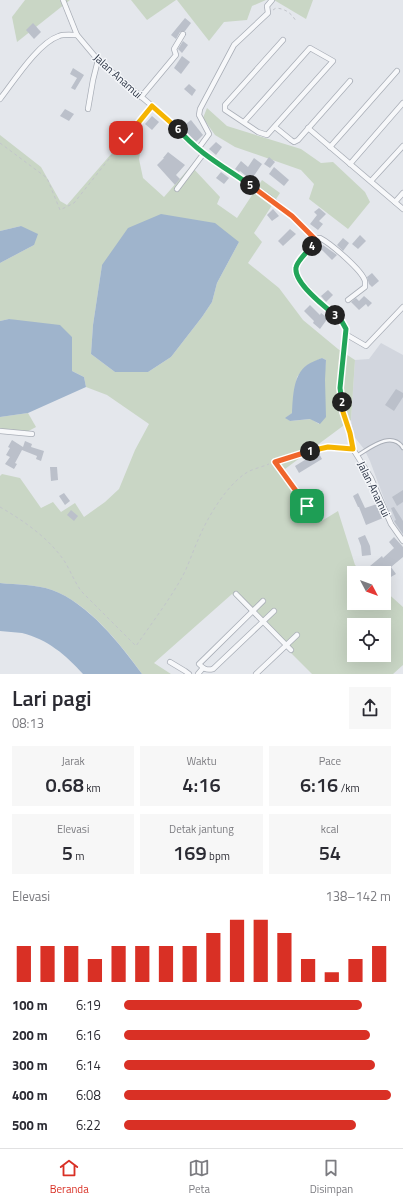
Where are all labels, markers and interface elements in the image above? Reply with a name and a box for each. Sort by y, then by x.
street label: Jalan Anamui [90,50,146,102]
pin: 6 [168,119,188,139]
pin [109,121,143,155]
text: 6 [175,121,181,137]
icon: check [115,127,137,149]
pin: 5 [240,175,260,195]
text: 5 [247,177,253,193]
pin: 4 [302,236,322,256]
text: 4 [309,238,315,254]
pin: 3 [325,305,345,325]
text: 3 [332,307,338,323]
pin: 2 [332,392,352,412]
text: 2 [339,394,345,410]
pin: 1 [300,441,320,461]
text: 1 [307,443,313,459]
street label: Jalan Anamui [354,458,394,520]
pin [290,489,324,523]
icon: arrive [296,495,318,517]
north arrow [347,566,391,610]
map controls [347,566,391,662]
button: locate [347,618,391,662]
text: Lari pagi [12,681,92,715]
button: share [349,687,391,729]
text: 08:13 [12,713,44,733]
text: Jarak [62,753,85,769]
text: Waktu [186,753,217,769]
text: Pace [319,753,341,769]
text: 0.68 [46,769,84,800]
text: 4:16 [182,769,221,800]
text: 6:16 [300,769,338,800]
text: km [84,780,101,796]
text: /km [338,780,360,796]
text: Elevasi [57,821,89,837]
text: Detak jantung [169,821,234,837]
text: kcal [321,821,339,837]
text: 5 [62,837,73,868]
text: 169 [173,837,207,868]
text: 54 [319,837,341,868]
text: m [73,848,85,864]
text: bpm [207,848,230,864]
text: Elevasi [12,886,50,906]
text: 138–142 m [325,886,391,906]
text: 100 m [12,995,48,1015]
text: 6:19 [76,995,101,1015]
text: 200 m [12,1025,48,1045]
text: 6:16 [76,1025,101,1045]
text: 300 m [12,1055,48,1075]
text: 6:14 [76,1055,101,1075]
text: 400 m [12,1085,48,1105]
text: 6:08 [76,1085,101,1105]
text: 500 m [12,1115,48,1135]
text: 6:22 [76,1115,101,1135]
tab: Beranda [50,1157,89,1197]
tab: Peta [188,1157,210,1197]
tab: Disimpan [310,1157,353,1197]

